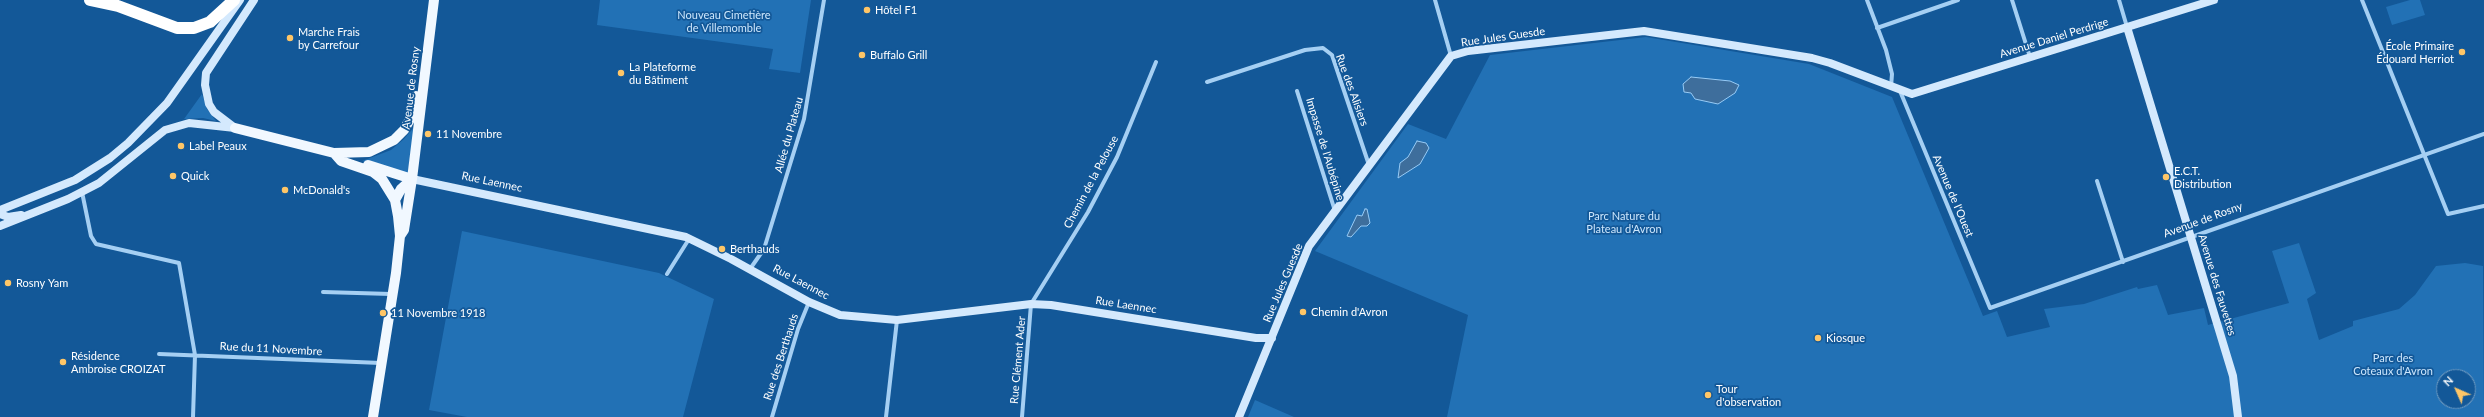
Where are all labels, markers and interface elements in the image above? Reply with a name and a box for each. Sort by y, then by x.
place label: Hôtel F1 [875,3,917,17]
marker: Hôtel F1 [862,5,872,15]
park label: Nouveau Cimetière de Villemomble [677,8,771,34]
street label: Avenue Daniel Perdrige [1998,15,2110,61]
place label: Marche Frais by Carrefour [298,25,360,51]
street label: Rue Jules Guesde [1460,25,1546,49]
marker: Marche Frais by Carrefour [285,33,295,43]
place label: École Primaire Édouard Herriot [2376,39,2454,65]
street label: Avenue de Rosny [399,46,423,130]
marker: École Primaire Édouard Herriot [2457,47,2467,57]
place label: Buffalo Grill [870,48,927,62]
marker: Buffalo Grill [857,50,867,60]
street label: Rue des Alisiers [1333,52,1371,128]
place label: La Plateforme du Bâtiment [629,60,696,86]
marker: La Plateforme du Bâtiment [616,68,626,78]
street label: Allée du Plateau [772,96,806,174]
street label: Impasse de l'Aubépine [1303,96,1347,202]
place label: 11 Novembre [436,127,502,141]
marker: 11 Novembre [423,129,433,139]
street label: Chemin de la Pelouse [1061,133,1121,231]
place label: Label Peaux [189,139,247,153]
marker: Label Peaux [176,141,186,151]
street label: Avenue de l'Ouest [1930,153,1976,239]
place label: E.C.T. Distribution [2174,164,2232,190]
place label: Quick [181,169,209,183]
street label: Rue Laennec [460,169,524,195]
marker: Quick [168,171,178,181]
marker: E.C.T. Distribution [2161,172,2171,182]
place label: McDonald's [293,183,350,197]
marker: McDonald's [280,185,290,195]
street label: Avenue de Rosny [2162,200,2244,240]
park label: Parc Nature du Plateau d'Avron [1586,209,1662,235]
street label: Avenue des Fauvettes [2195,233,2239,337]
street label: Rue Jules Guesde [1260,241,1306,325]
place label: Berthauds [730,242,779,256]
marker: Berthauds [717,244,727,254]
street label: Rue Laennec [771,262,831,302]
place label: Rosny Yam [16,276,68,290]
marker: Rosny Yam [3,278,13,288]
street label: Rue Laennec [1095,294,1157,316]
place label: Chemin d'Avron [1311,305,1388,319]
place label: 11 Novembre 1918 [391,306,485,320]
marker: Chemin d'Avron [1298,307,1308,317]
marker: 11 Novembre 1918 [378,308,388,318]
street label: Rue des Berthauds [761,312,801,402]
street label: Rue Clément Ader [1008,316,1028,404]
place label: Kiosque [1826,331,1865,345]
marker: Kiosque [1813,333,1823,343]
street label: Rue du 11 Novembre [219,340,323,358]
place label: Résidence Ambroise CROIZAT [71,349,166,375]
park label: Parc des Coteaux d'Avron [2353,351,2433,377]
marker: Résidence Ambroise CROIZAT [58,357,68,367]
north arrow [2436,369,2476,409]
text: N [2440,373,2455,388]
place label: Tour d'observation [1716,382,1781,408]
marker: Tour d'observation [1703,390,1713,400]

